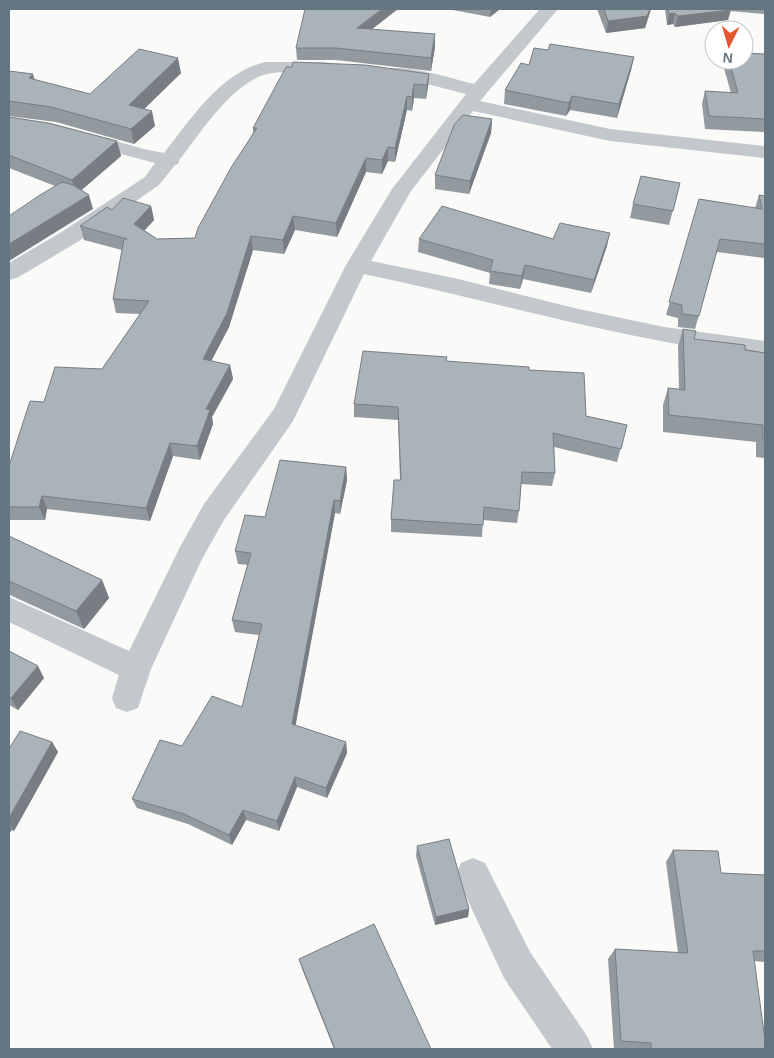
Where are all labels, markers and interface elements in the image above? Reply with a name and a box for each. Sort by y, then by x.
north arrow [704,20,754,70]
text: N [722,50,734,66]

